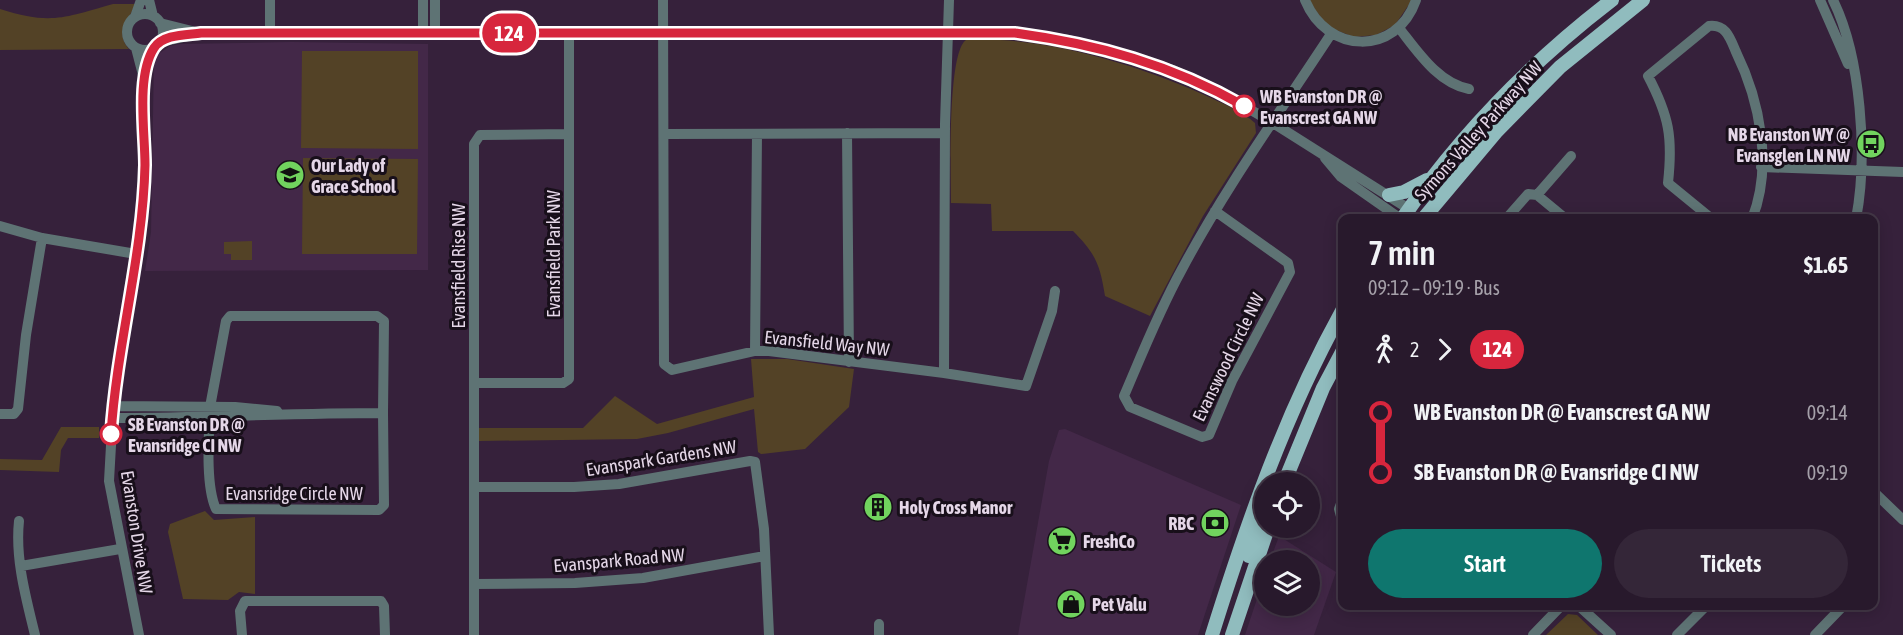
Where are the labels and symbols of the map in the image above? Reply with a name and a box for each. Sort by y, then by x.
line badge: 124 [474,14,544,52]
street label: Symons Valley Parkway NW [1410,57,1546,205]
place label: WB Evanston DR @ Evanscrest GA NW [1259,86,1383,128]
marker: WB Evanston DR @ Evanscrest GA NW [1233,95,1255,117]
place label: NB Evanston WY @ Evansglen LN NW [1728,124,1851,166]
bus stop icon: NB Evanston WY @ Evansglen LN NW [1855,128,1887,160]
place label: Our Lady of Grace School [311,155,396,197]
school or university icon: Our Lady of Grace School [274,159,306,191]
street label: Evansfield Park NW [543,190,564,318]
street label: Evansfield Rise NW [448,203,469,329]
street label: Evanswood Circle NW [1188,290,1268,424]
street label: Evansfield Way NW [763,326,891,360]
place label: SB Evanston DR @ Evansridge CI NW [128,414,245,456]
marker: SB Evanston DR @ Evansridge CI NW [100,423,122,445]
street label: Evanspark Gardens NW [584,436,738,480]
street label: Evanston Drive NW [117,469,157,595]
street label: Evansridge Circle NW [225,483,363,504]
building icon: Holy Cross Manor [862,491,894,523]
place label: Holy Cross Manor [899,497,1013,518]
bank icon: RBC [1199,507,1231,539]
place label: RBC [1168,513,1194,534]
supermarket icon: FreshCo [1046,525,1078,557]
place label: FreshCo [1083,531,1135,552]
street label: Evanspark Road NW [553,544,685,576]
shop icon: Pet Valu [1055,588,1087,620]
place label: Pet Valu [1092,594,1147,615]

